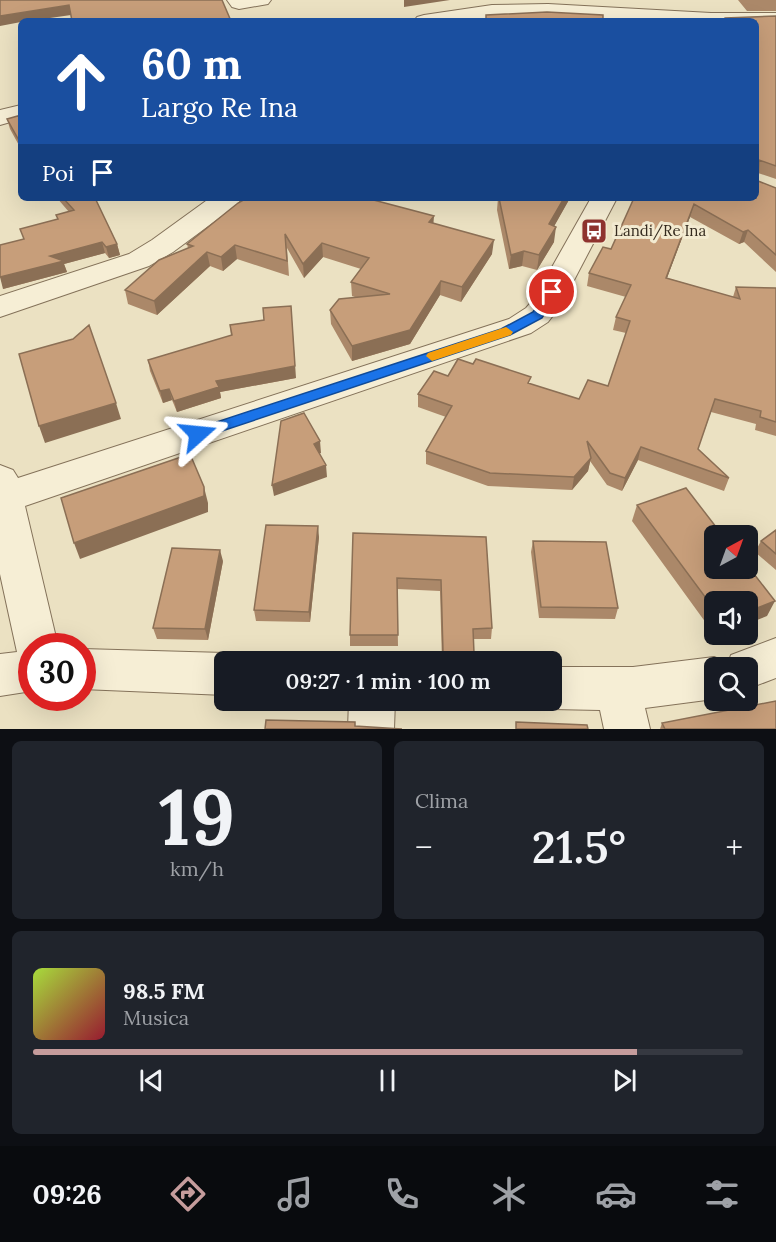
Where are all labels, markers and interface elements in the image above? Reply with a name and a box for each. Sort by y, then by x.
text: 60 m [141,37,242,91]
icon: ahead [42,42,120,120]
text: Largo Re Ina [141,90,298,124]
icon: arrive [86,156,119,189]
text: Poi [42,159,74,187]
bus stop icon: Landi/Re Ina [579,216,609,246]
place label: Landi/Re Ina [614,221,706,241]
pin [526,266,577,317]
icon: arrive [535,275,568,308]
position arrow [166,402,230,466]
north arrow [704,525,758,579]
map controls [704,525,758,711]
button: sound [704,591,758,645]
speed limit sign: 30 [18,633,96,711]
button: search [704,657,758,711]
text: 09:27 · 1 min · 100 m [286,667,490,695]
text: 19 [159,767,235,866]
text: Clima [415,788,468,813]
text: 21.5° [532,818,626,875]
text: − [415,826,433,868]
text: + [726,826,743,868]
text: km/h [170,856,224,881]
text: 98.5 FM [123,977,205,1005]
text: Musica [123,1005,189,1030]
icon: previous [135,1064,168,1097]
icon: pause [371,1064,404,1097]
icon: next [608,1064,641,1097]
icon: directions [167,1173,209,1215]
icon: music [274,1173,316,1215]
icon: phone [381,1173,423,1215]
icon: climate [488,1173,530,1215]
icon: car [595,1173,637,1215]
icon: filters [701,1173,743,1215]
text: 09:26 [32,1177,102,1211]

